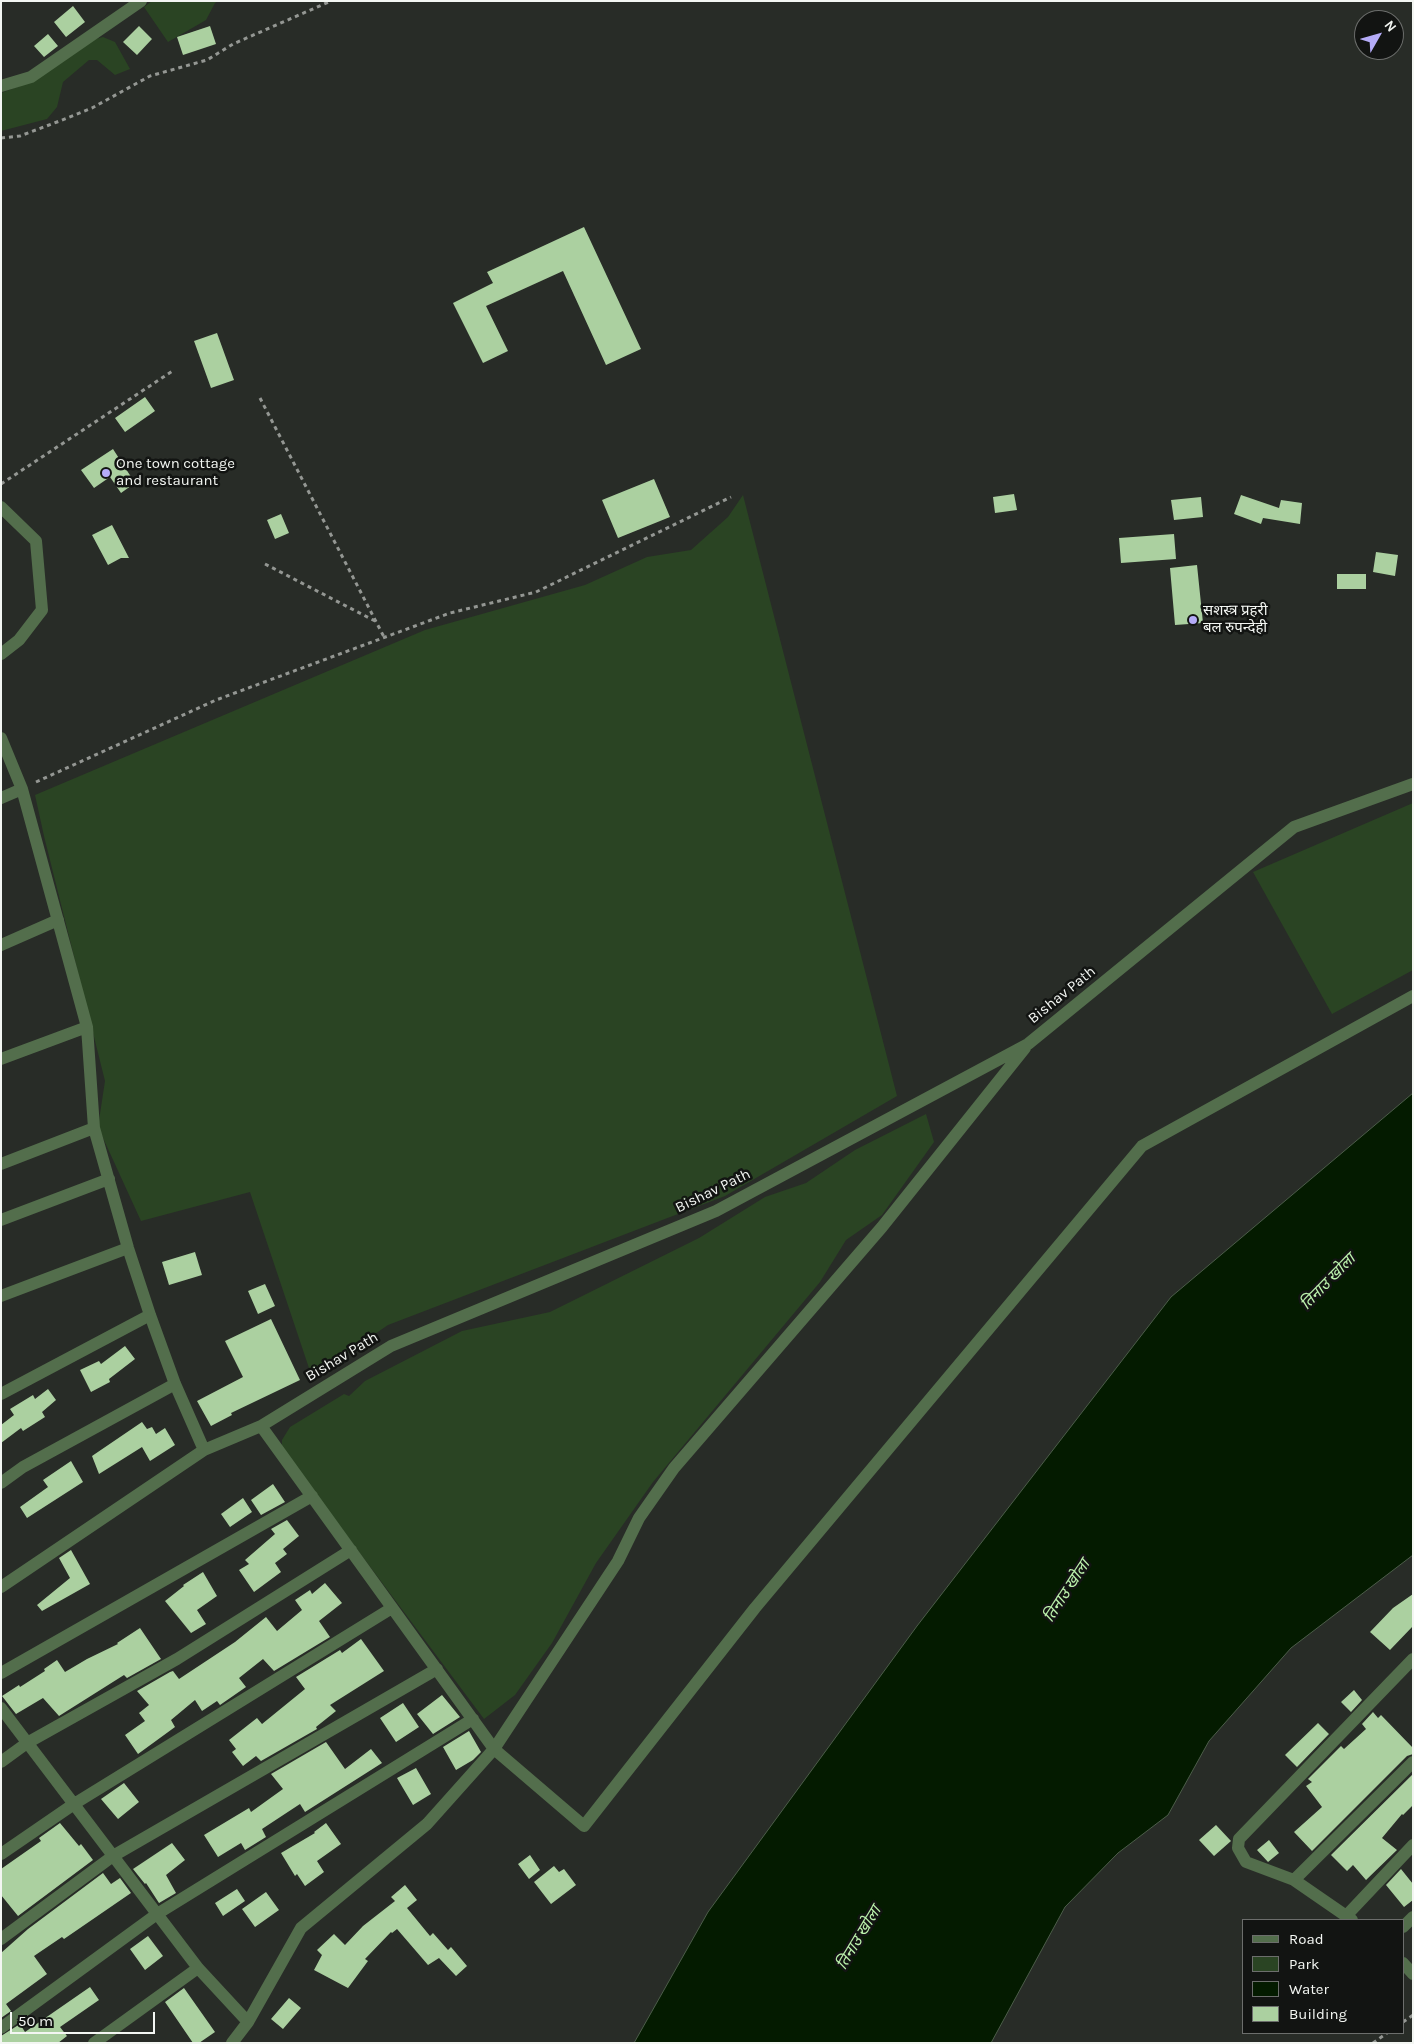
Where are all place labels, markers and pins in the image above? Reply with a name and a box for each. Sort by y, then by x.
place label: One town cottage and restaurant [116,455,235,490]
marker: One town cottage and restaurant [100,467,112,479]
place label: सशस्त्र प्रहरी बल रुपन्देही [1203,602,1268,637]
marker: सशस्त्र प्रहरी बल रुपन्देही [1187,614,1199,626]

